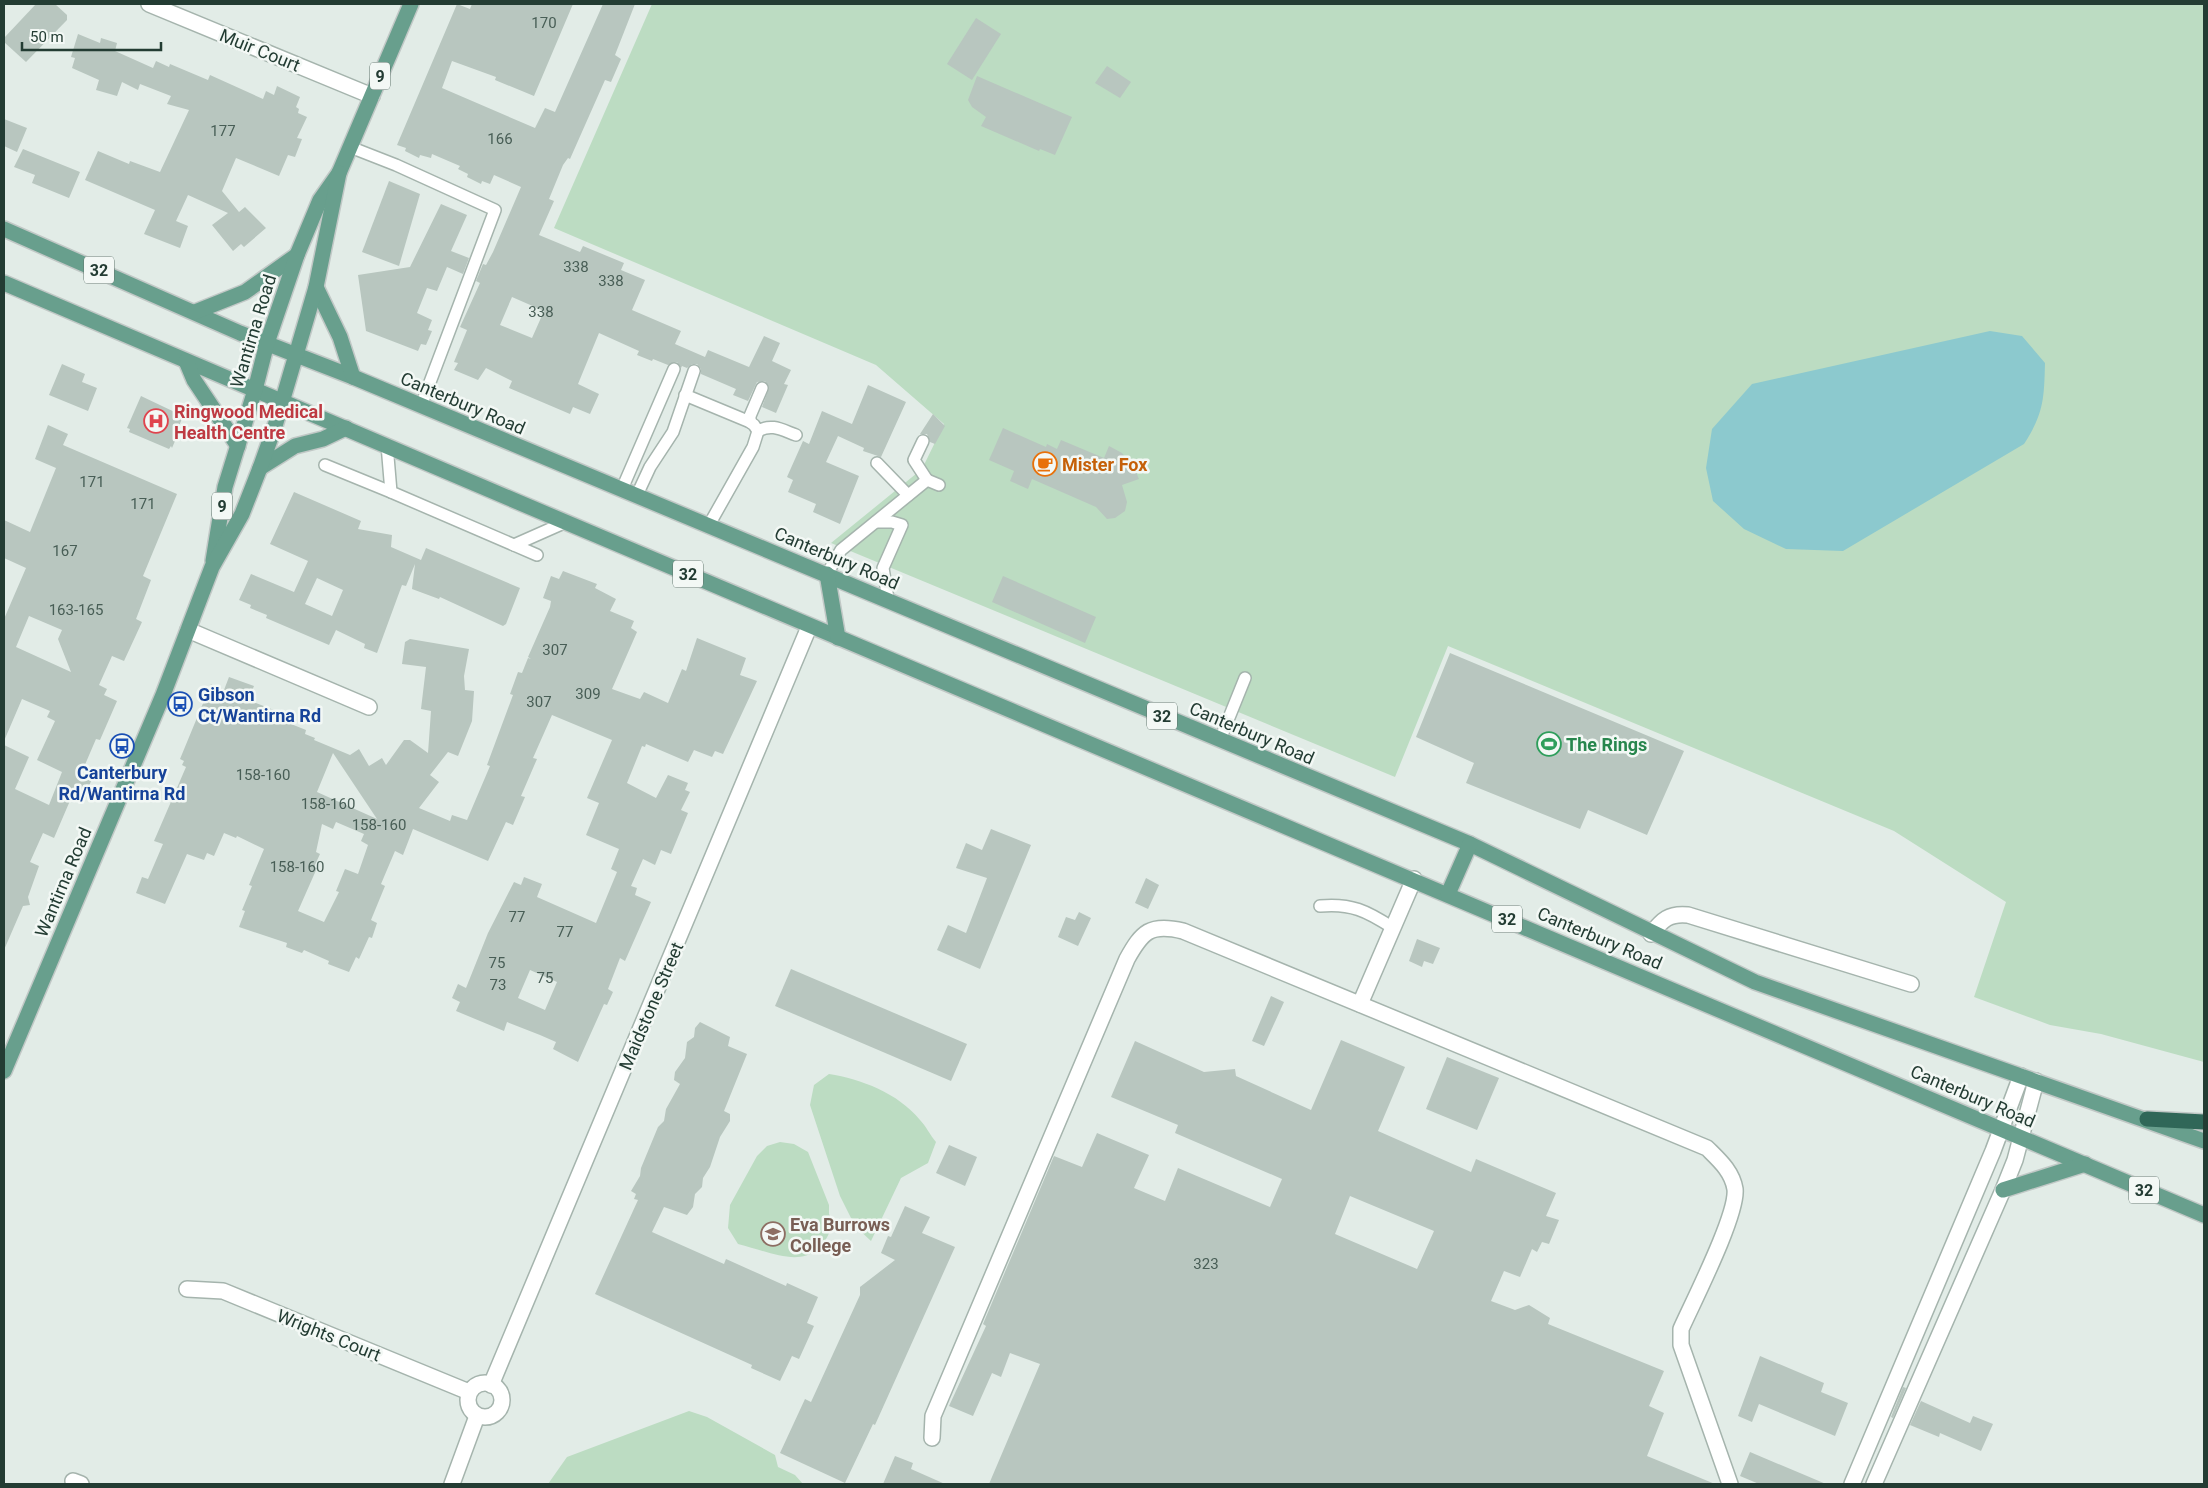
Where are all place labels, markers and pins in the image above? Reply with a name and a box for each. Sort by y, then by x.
place label: Ringwood Medical Health Centre [174,401,323,443]
hospital icon: Ringwood Medical Health Centre [143,408,169,434]
cafe icon: Mister Fox [1032,451,1058,477]
place label: Mister Fox [1062,454,1148,475]
place label: Gibson Ct/Wantirna Rd [198,684,321,726]
bus stop icon: Gibson Ct/Wantirna Rd [167,691,193,717]
sports icon: The Rings [1536,731,1562,757]
bus stop icon: Canterbury Rd/Wantirna Rd [109,733,135,759]
place label: The Rings [1566,734,1647,755]
place label: Canterbury Rd/Wantirna Rd [59,762,185,804]
place label: Eva Burrows College [790,1214,890,1256]
school or university icon: Eva Burrows College [760,1221,786,1247]

